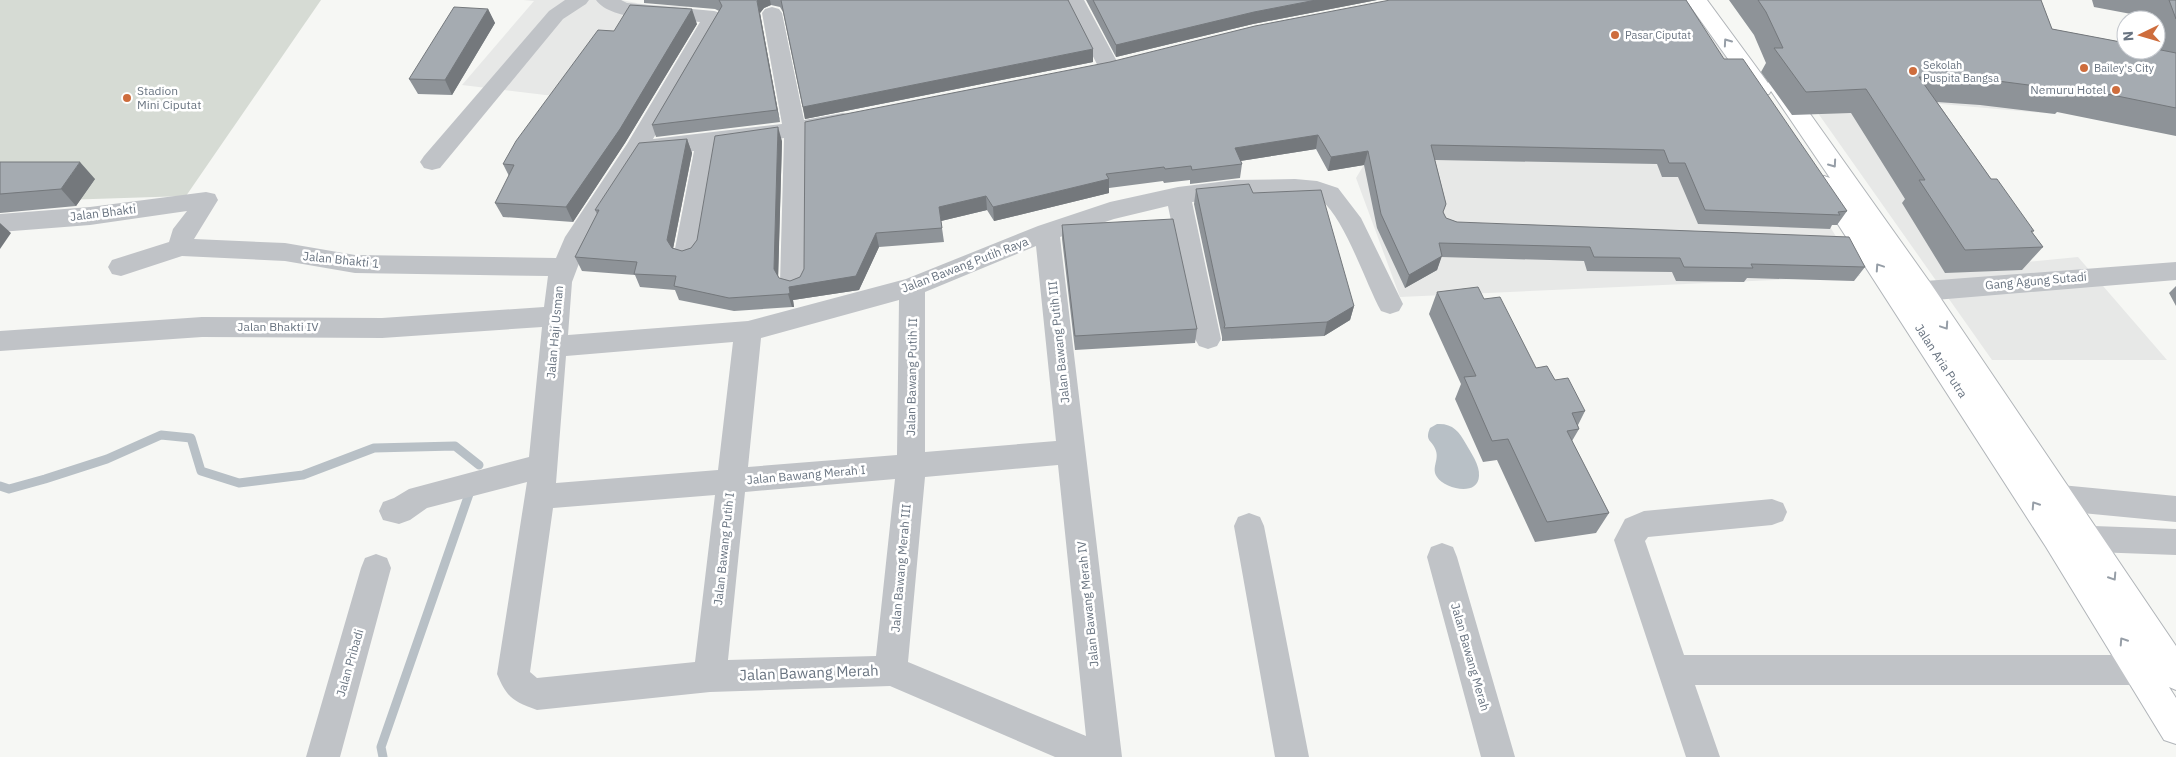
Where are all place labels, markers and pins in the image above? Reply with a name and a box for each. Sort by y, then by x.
place label: Pasar Ciputat [1625,28,1691,42]
marker: Pasar Ciputat [1609,29,1621,41]
place label: Sekolah Puspita Bangsa [1923,58,1999,85]
place label: Bailey's City [2094,61,2155,75]
marker: Bailey's City [2078,62,2090,74]
marker: Sekolah Puspita Bangsa [1907,65,1919,77]
place label: Nemuru Hotel [2030,82,2106,97]
place label: Stadion Mini Ciputat [137,83,201,112]
marker: Nemuru Hotel [2110,84,2122,96]
marker: Stadion Mini Ciputat [121,92,133,104]

